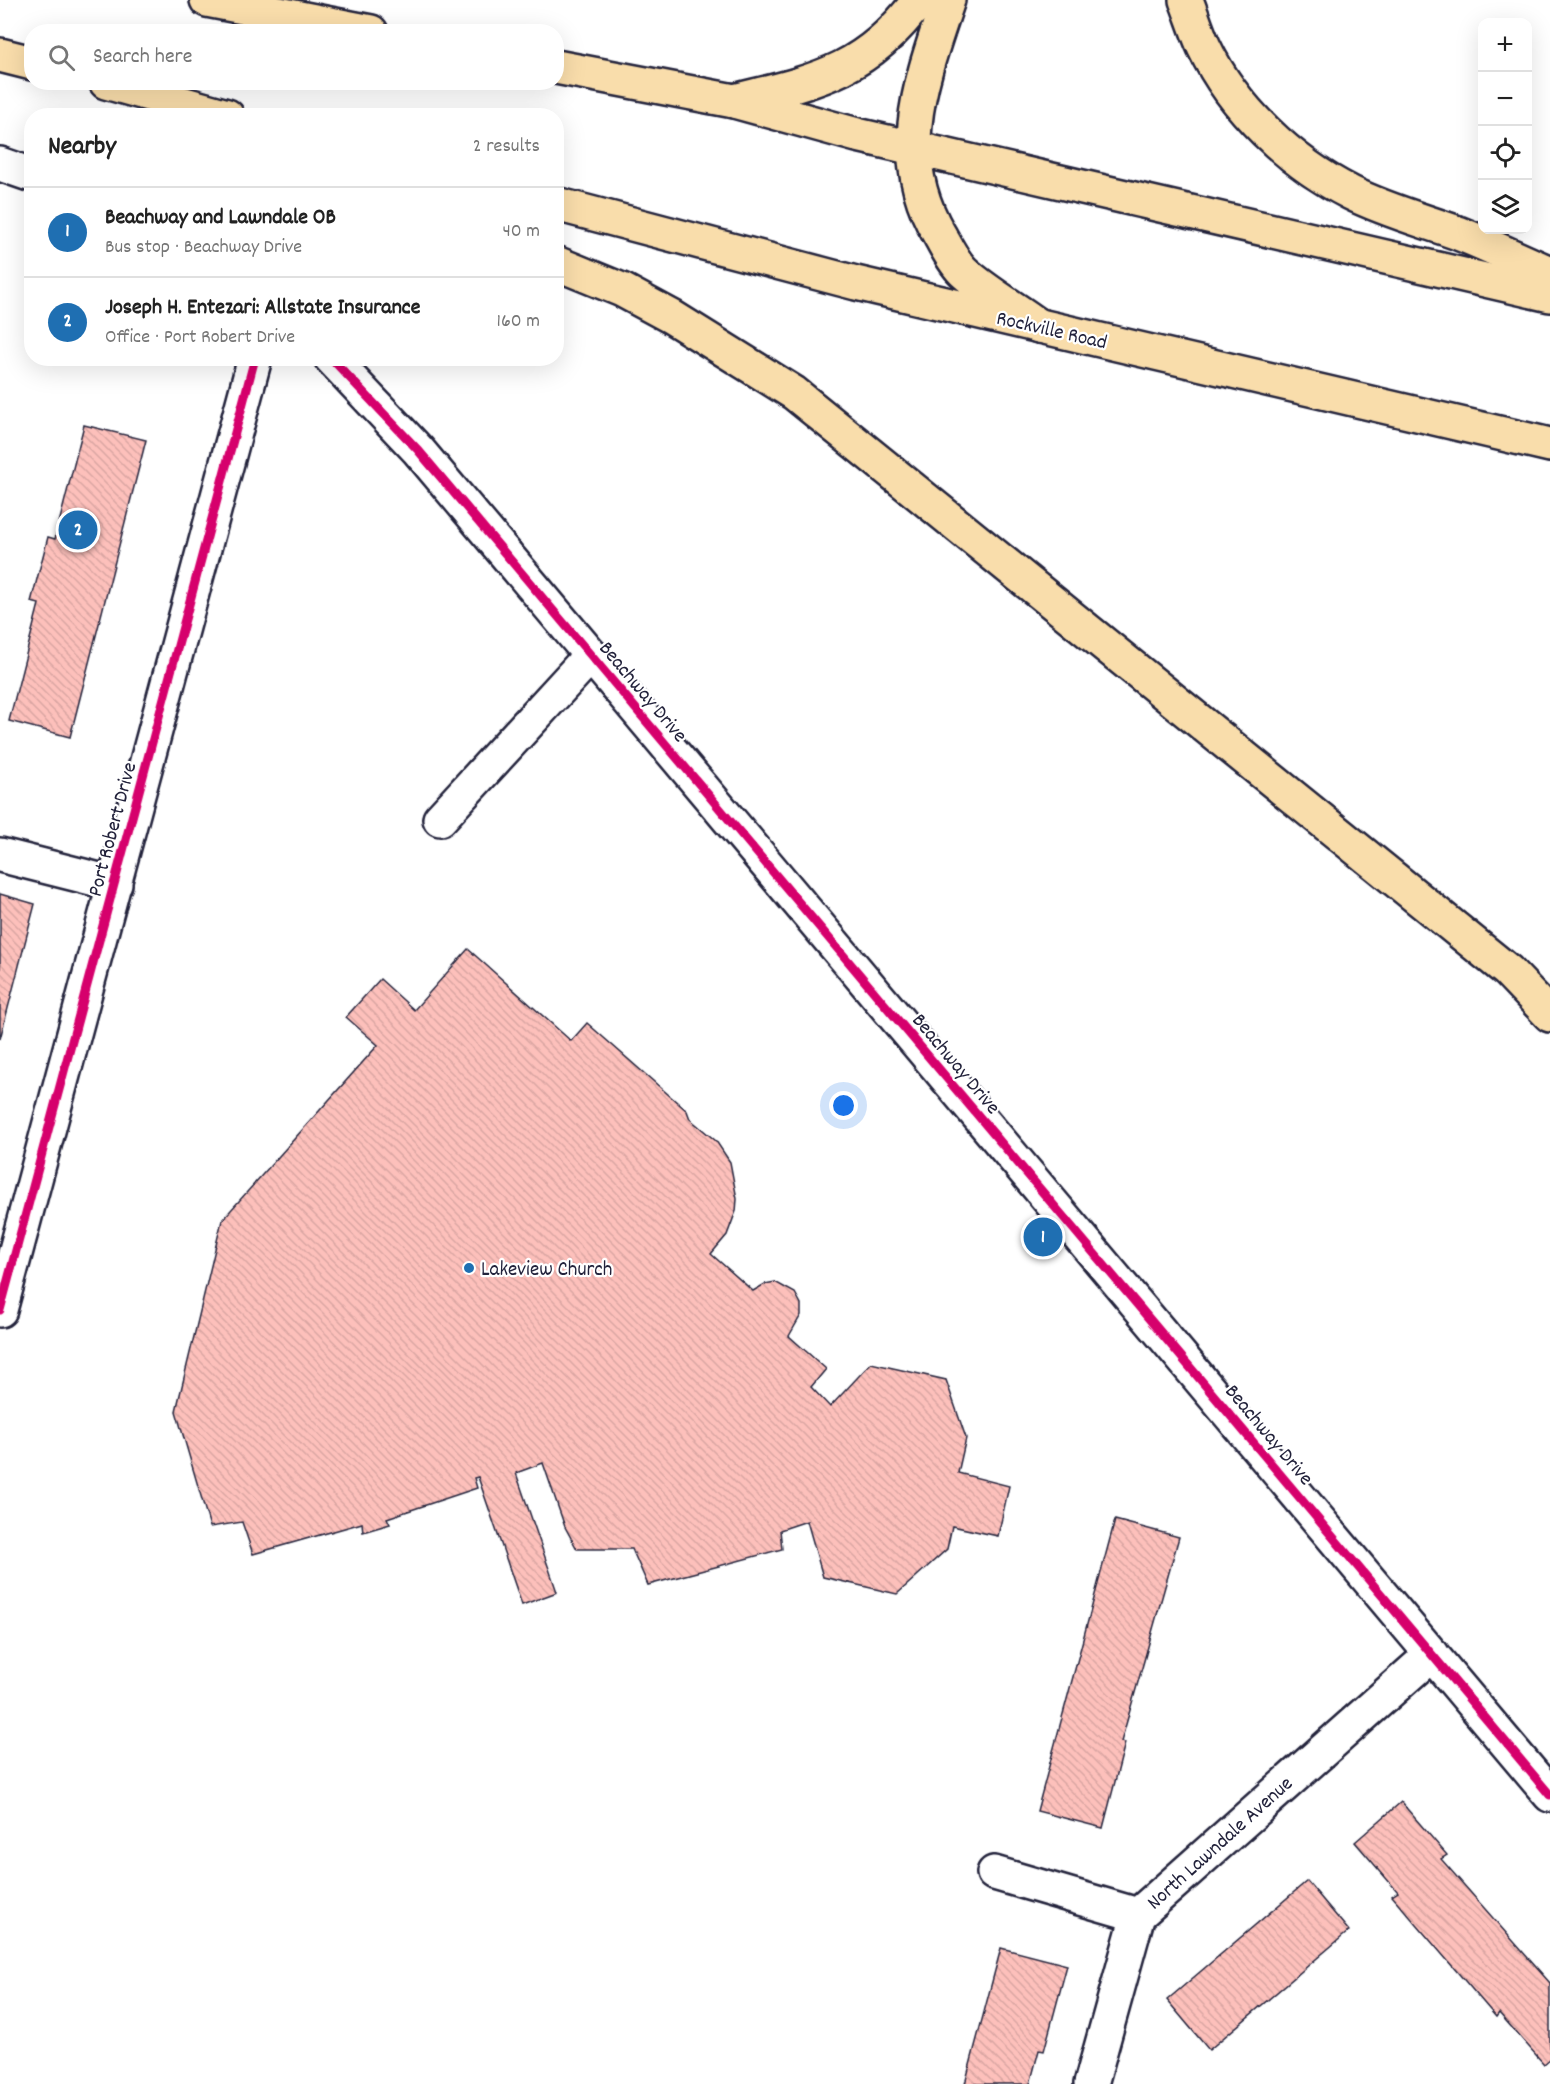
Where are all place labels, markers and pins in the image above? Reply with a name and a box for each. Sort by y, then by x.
pin: 2 [58,508,98,552]
pin: 1 [1024,1214,1062,1260]
place label: Lakeview Church [481,1256,612,1286]
marker: Lakeview Church [462,1261,476,1275]

